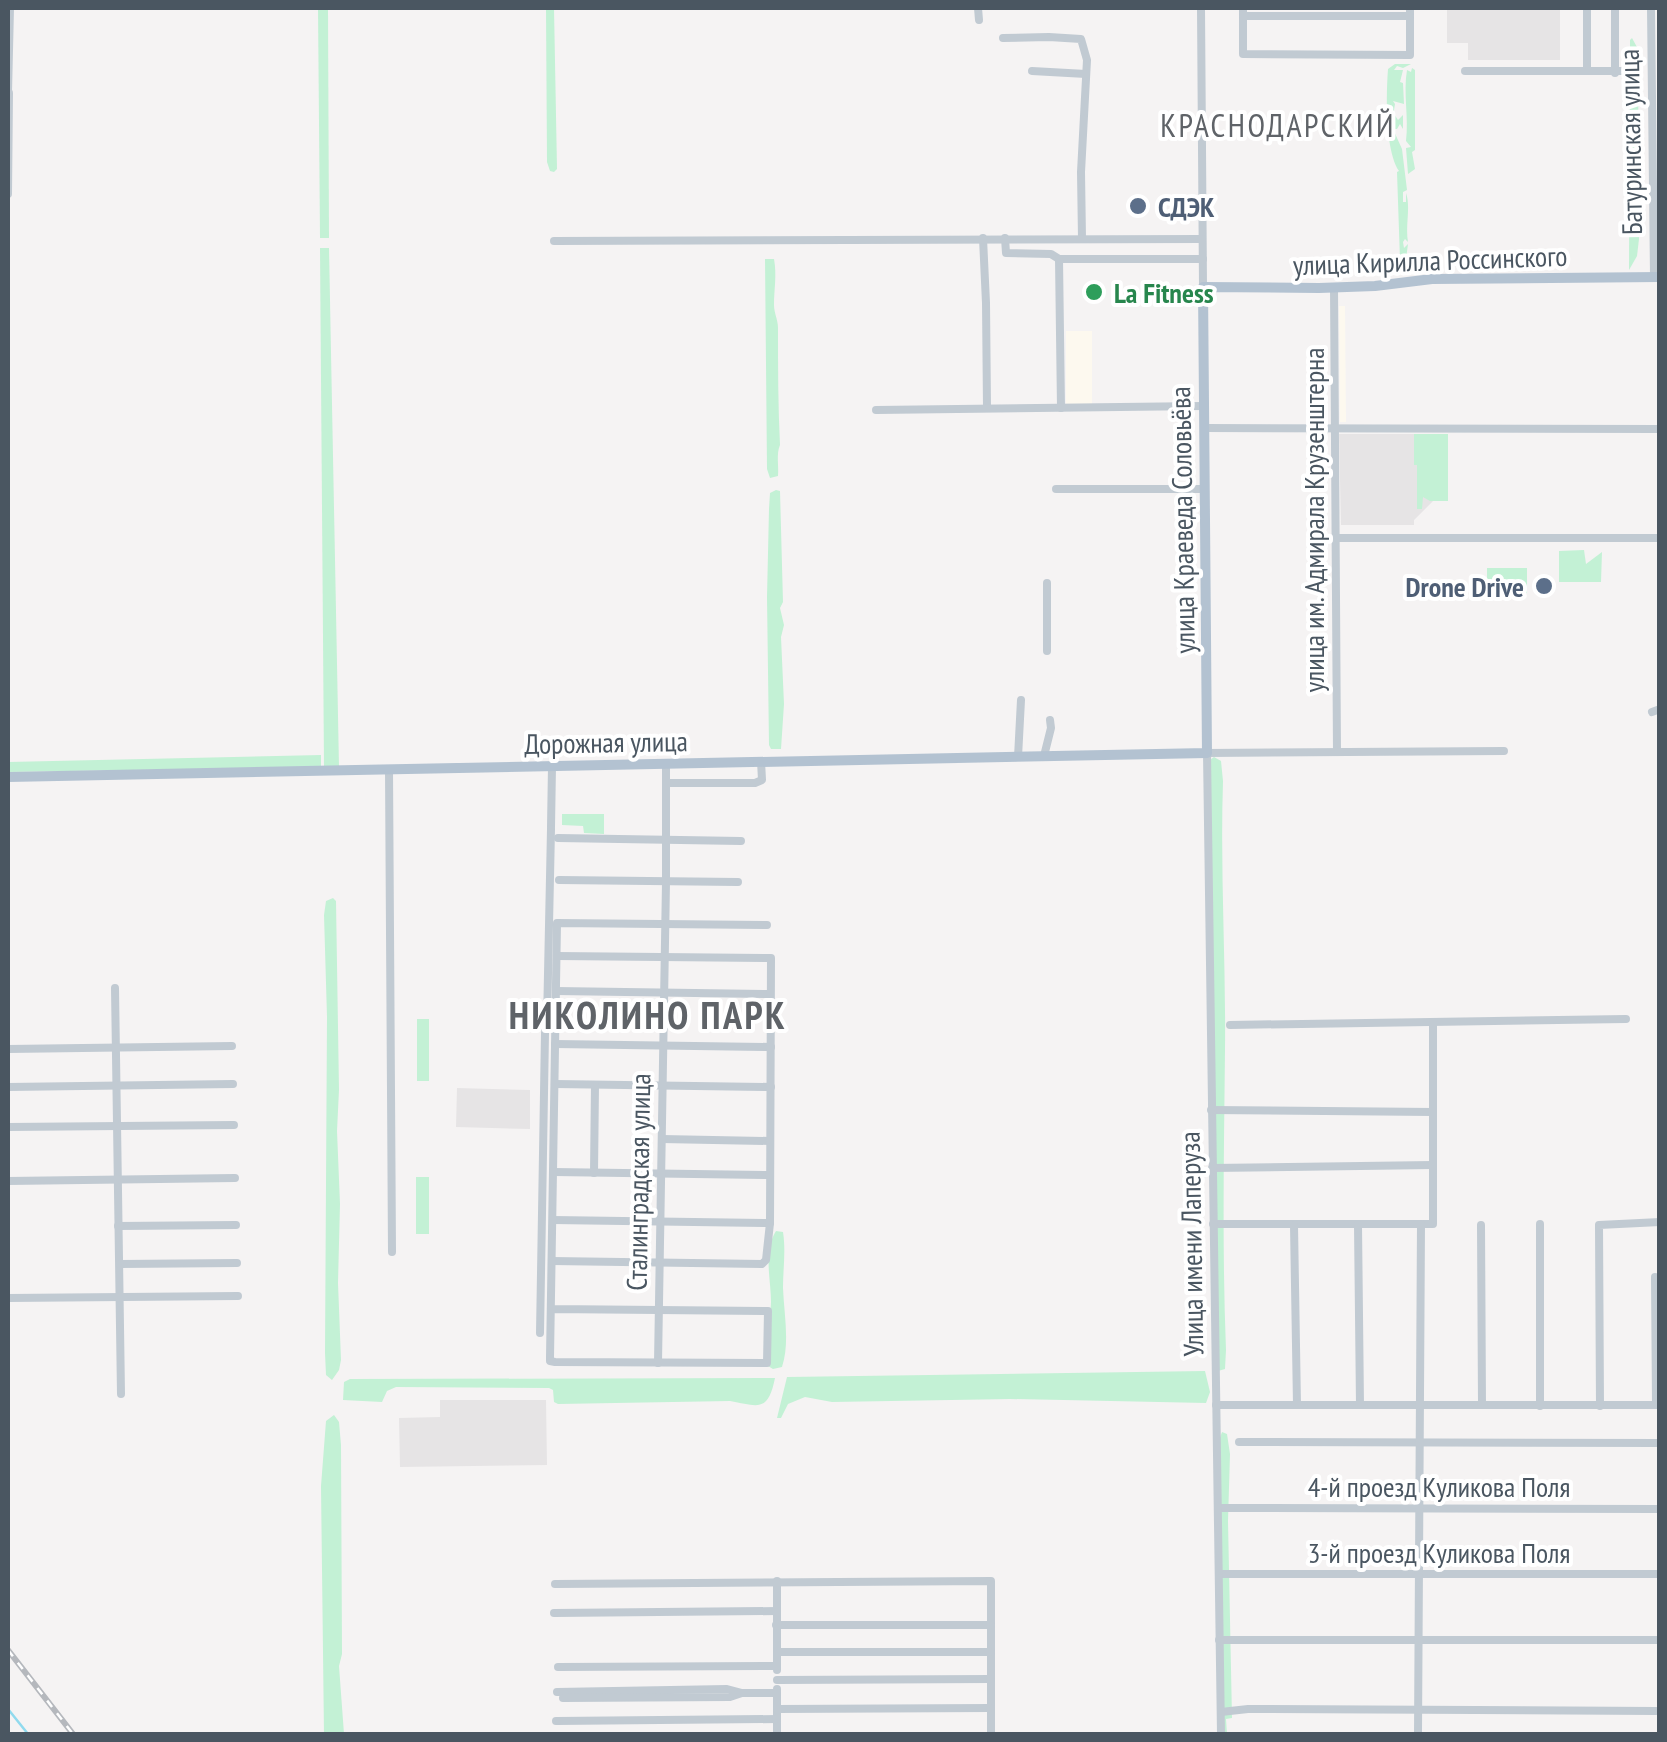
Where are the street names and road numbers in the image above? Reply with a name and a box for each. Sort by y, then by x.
street label: Батуринская улица [1610,49,1650,235]
street label: улица Кирилла Россинского [1292,237,1568,283]
street label: улица им. Адмирала Крузенштерна [1295,348,1332,692]
street label: улица Краеведа Соловьёва [1161,386,1203,654]
street label: Дорожная улица [524,722,688,762]
street label: Сталинградская улица [618,1073,658,1291]
street label: Улица имени Лаперуза [1171,1131,1211,1357]
street label: 4-й проезд Куликова Поля [1308,1468,1570,1505]
street label: 3-й проезд Куликова Поля [1308,1534,1570,1571]

